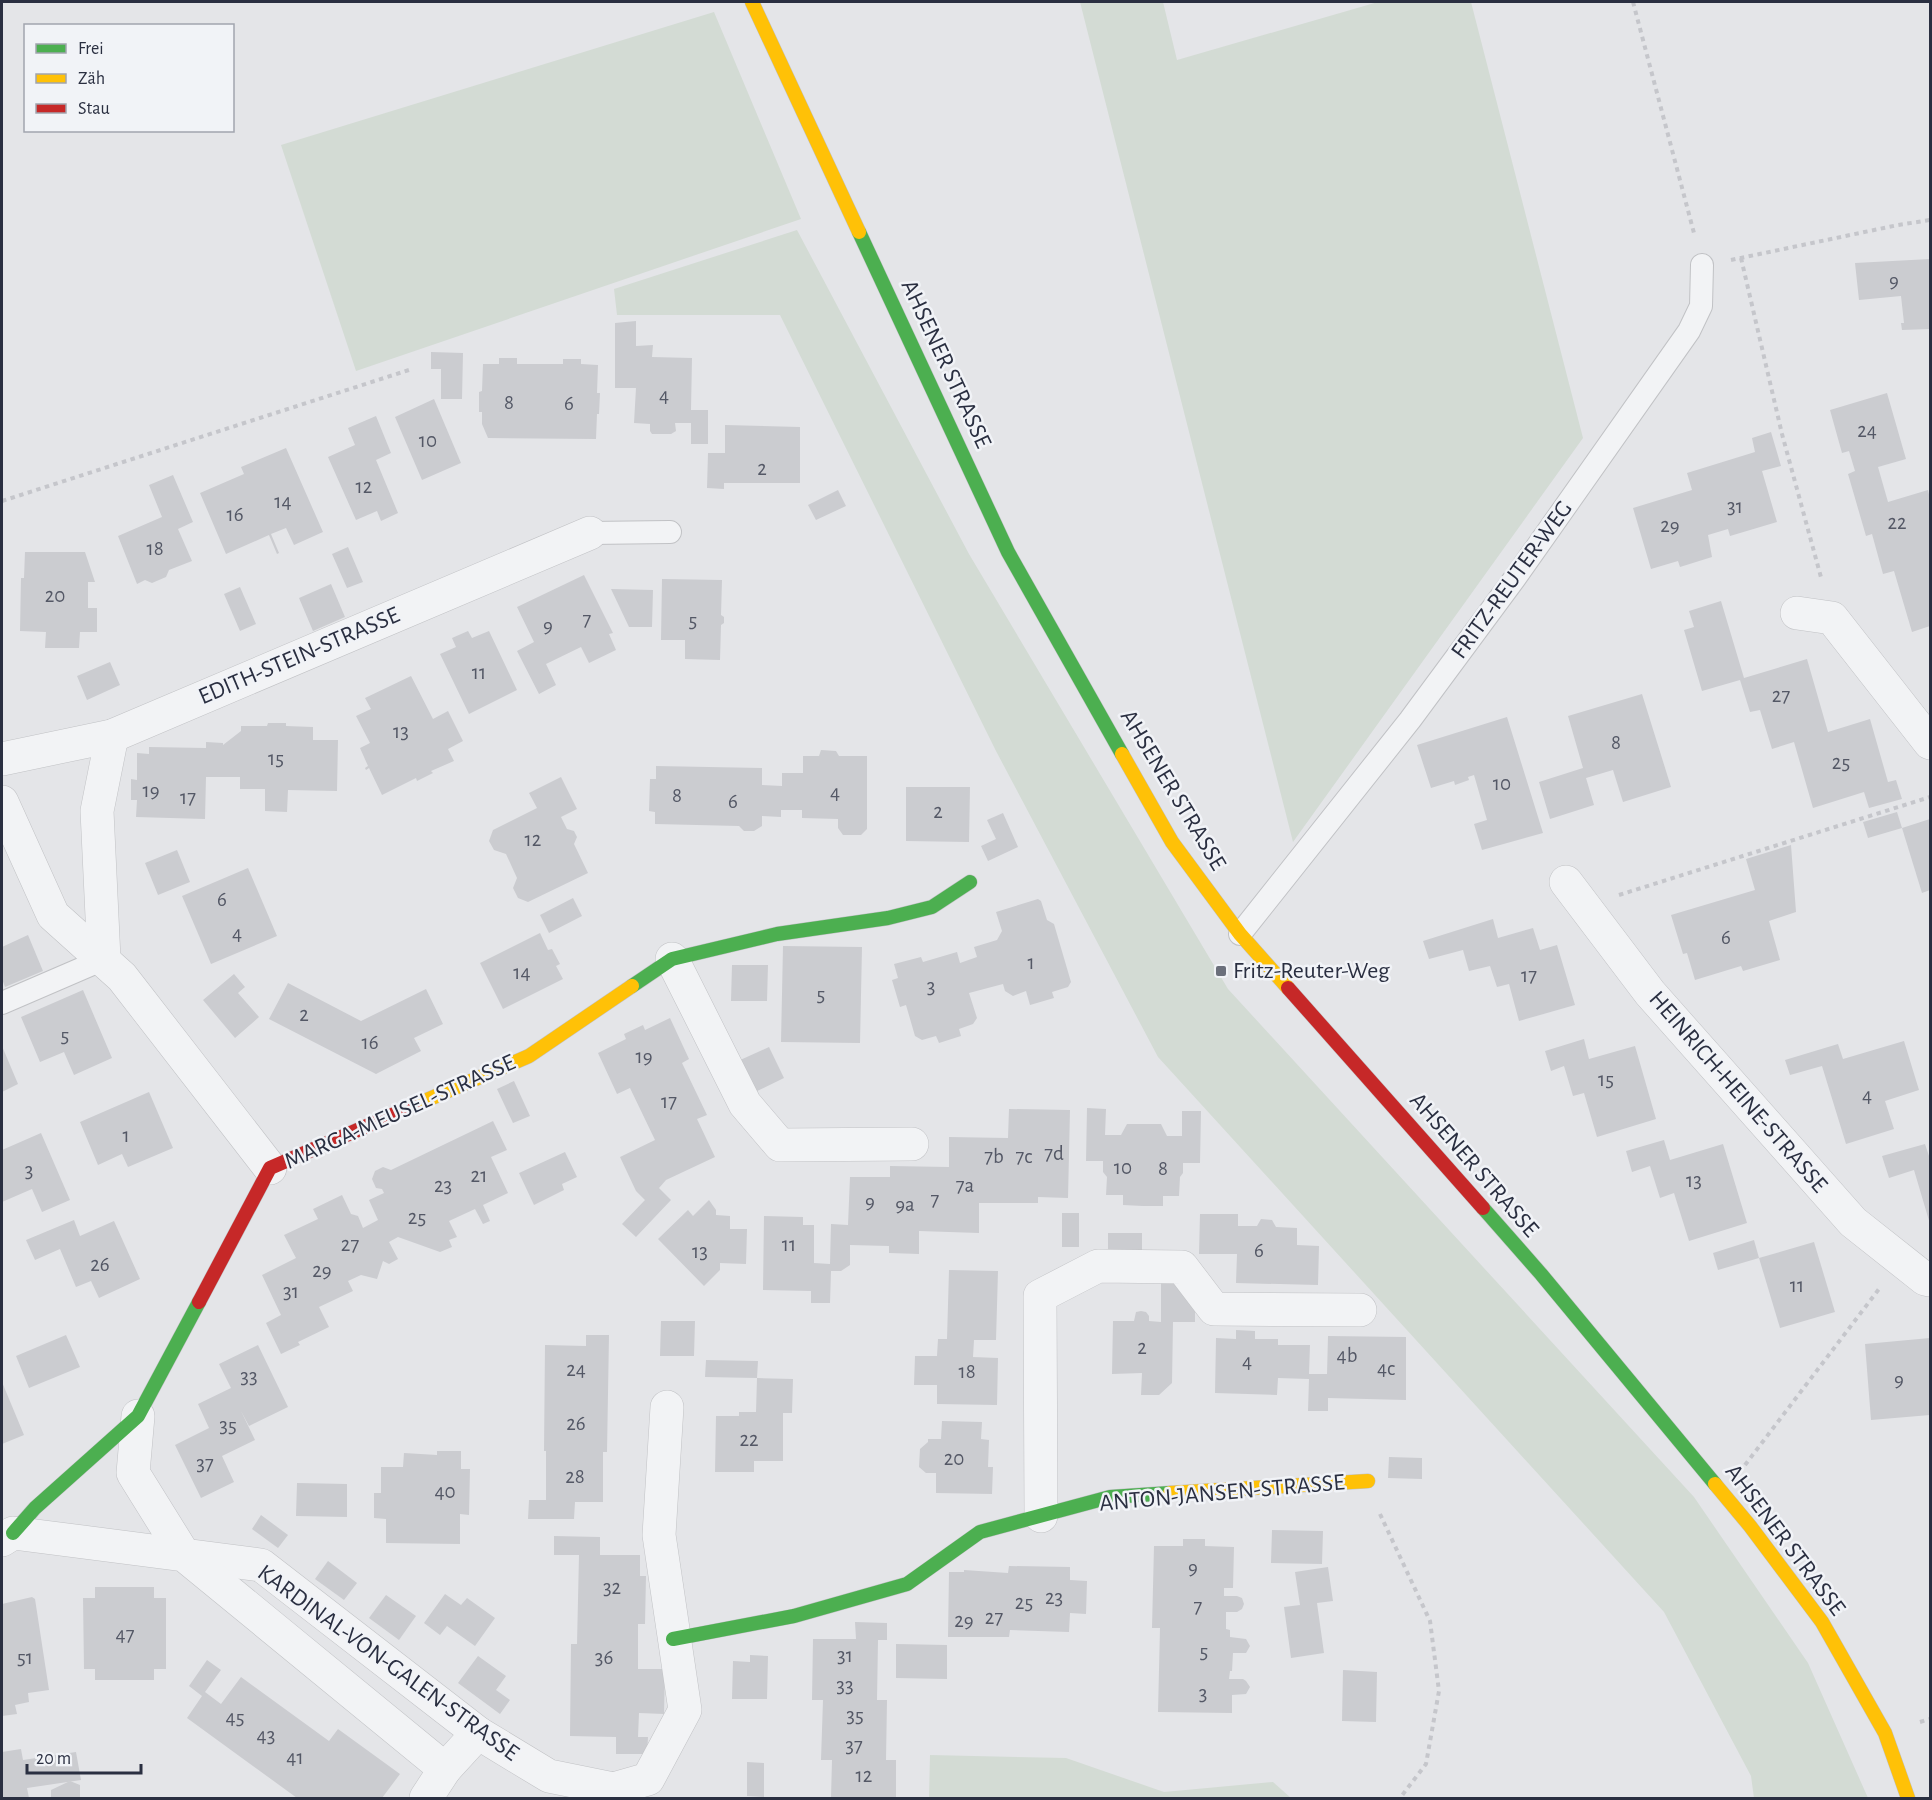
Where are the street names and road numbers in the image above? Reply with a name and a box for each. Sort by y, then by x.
street label: AHSENER STRASSE [897,276,996,452]
street label: FRITZ-REUTER-WEG [1447,497,1577,663]
street label: EDITH-STEIN-STRASSE [195,603,403,709]
street label: AHSENER STRASSE [1116,706,1231,875]
street label: HEINRICH-HEINE-STRASSE [1644,987,1832,1198]
street label: MARGA-MEUSEL-STRASSE [281,1050,519,1174]
street label: AHSENER STRASSE [1405,1088,1543,1242]
street label: AHSENER STRASSE [1720,1460,1850,1620]
street label: ANTON-JANSEN-STRASSE [1098,1470,1346,1516]
street label: KARDINAL-VON-GALEN-STRASSE [253,1560,523,1766]

